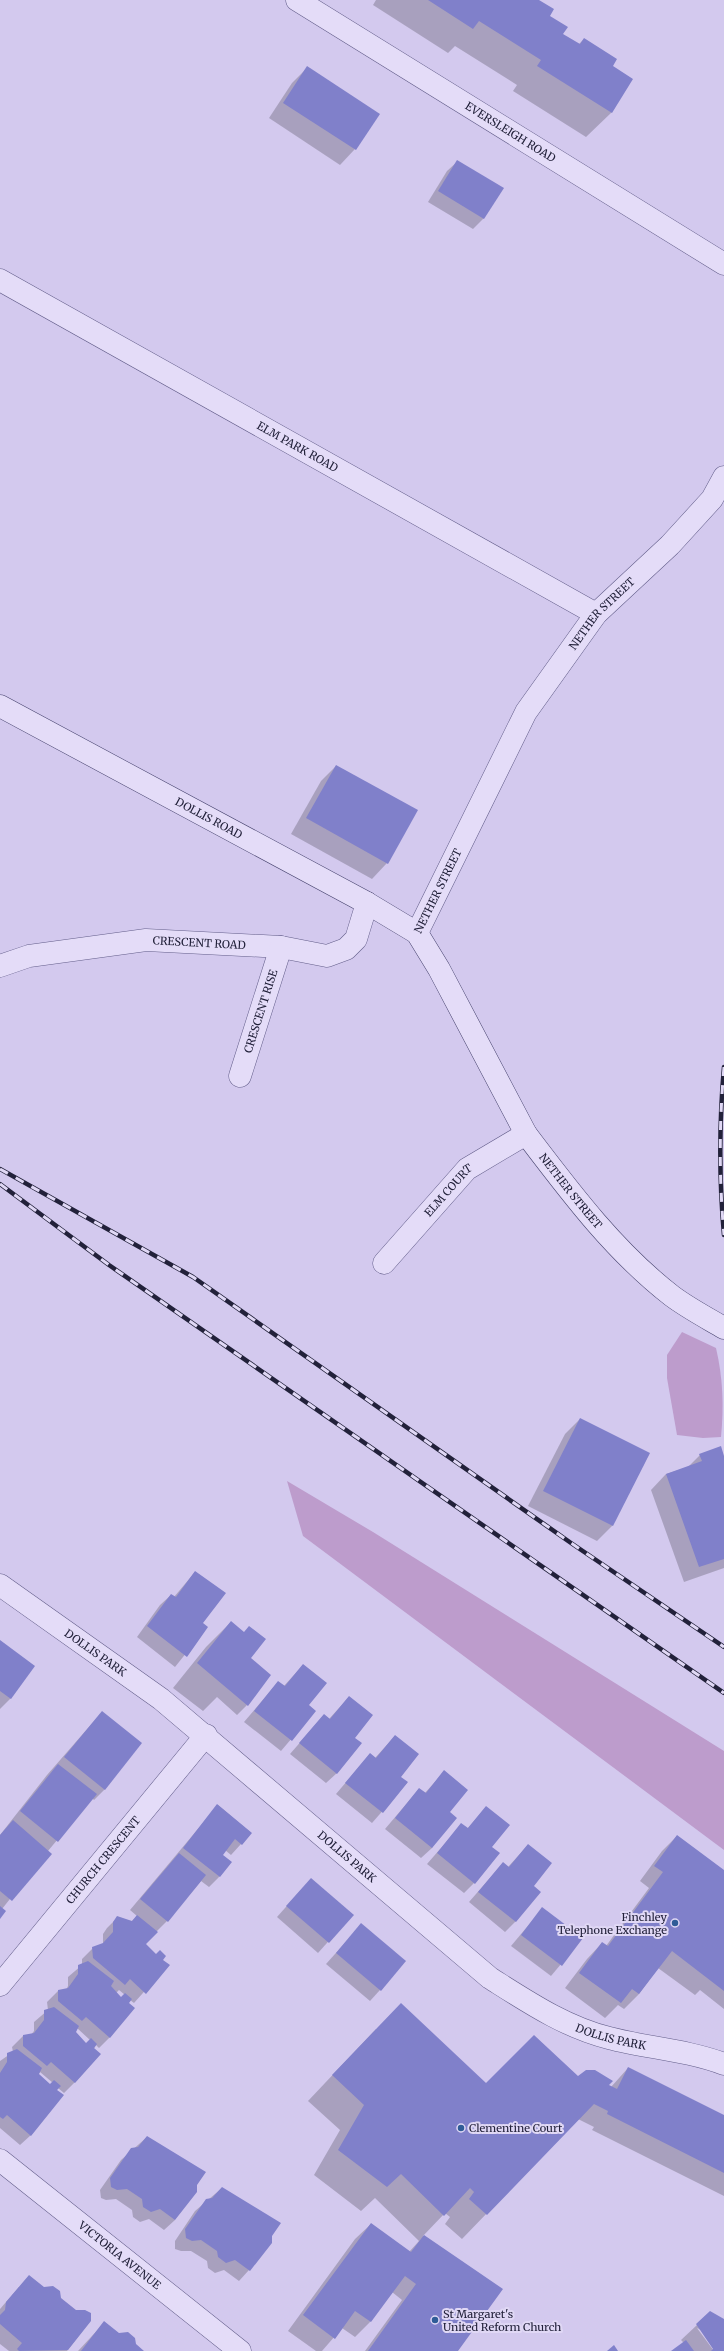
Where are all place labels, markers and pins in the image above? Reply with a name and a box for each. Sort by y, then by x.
place label: Finchley Telephone Exchange [557,1910,668,1937]
marker: Finchley Telephone Exchange [670,1918,680,1928]
place label: Clementine Court [469,2121,563,2135]
marker: Clementine Court [456,2123,466,2133]
place label: St Margaret's United Reform Church [443,2307,562,2334]
marker: St Margaret's United Reform Church [430,2315,440,2325]

